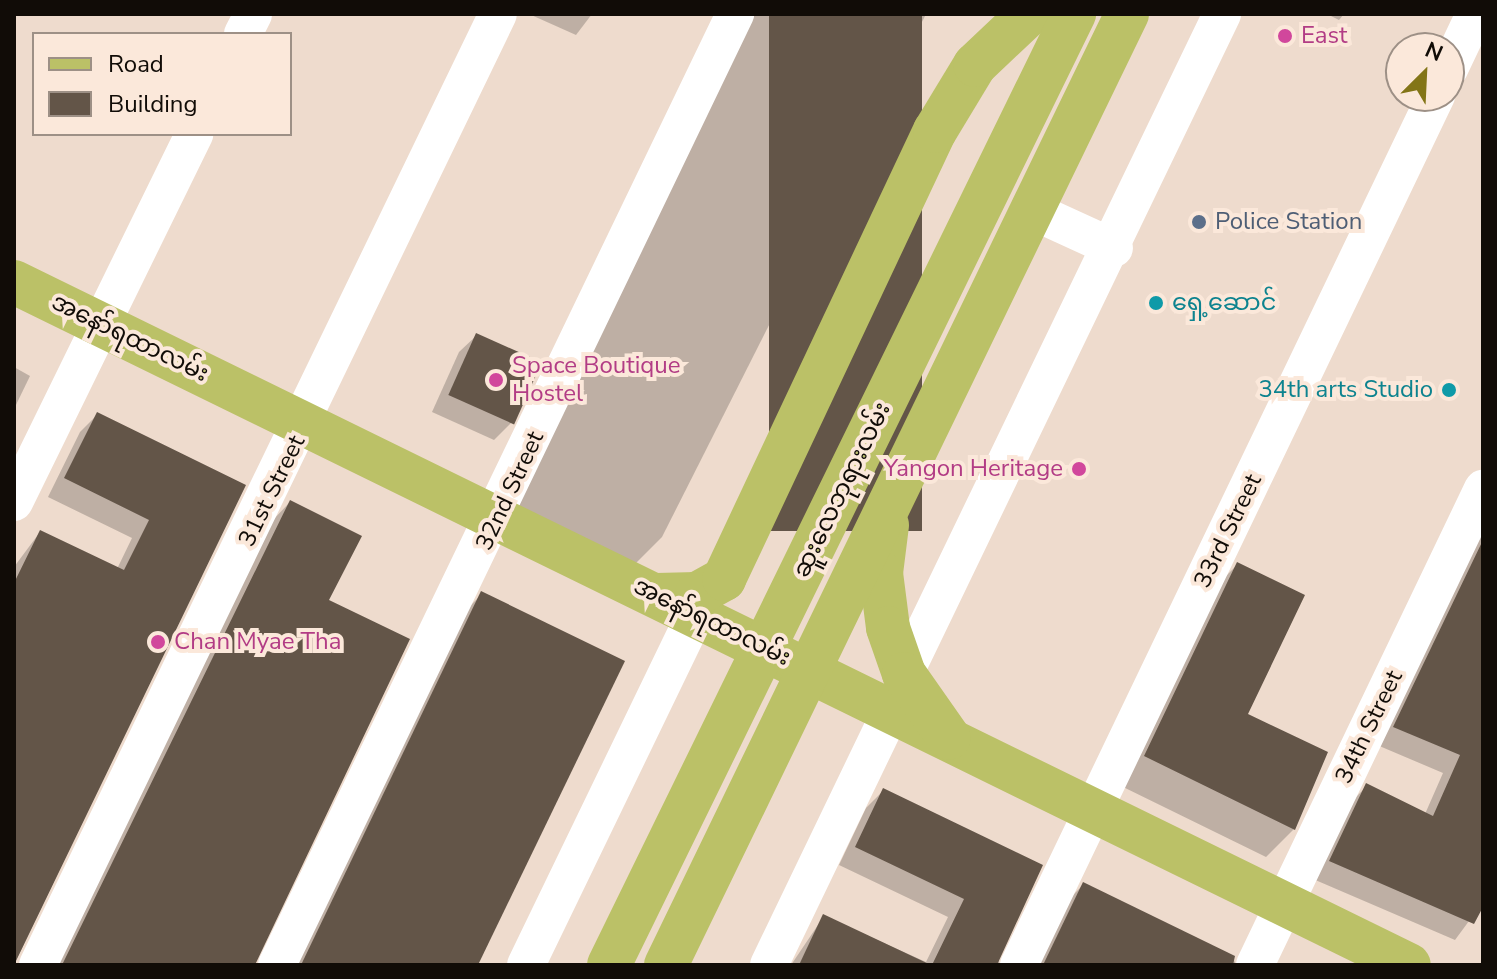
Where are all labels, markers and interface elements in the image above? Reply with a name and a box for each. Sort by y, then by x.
place label: East [1301,22,1347,50]
marker: East [1276,27,1294,45]
legend [32,32,292,136]
north arrow [1385,32,1465,112]
text: N [1420,35,1448,69]
text: Road [108,48,164,80]
text: Building [108,88,198,120]
place label: Police Station [1215,208,1362,236]
marker: Police Station [1190,213,1208,231]
street label: အနော်ရထာလမ်း [47,288,213,388]
place label: ရှေ့ဆောင် [1172,289,1276,317]
marker: ရှေ့ဆောင် [1147,294,1165,312]
place label: Space Boutique Hostel [512,352,681,408]
marker: Space Boutique Hostel [487,371,505,389]
place label: 34th arts Studio [1258,376,1433,404]
marker: 34th arts Studio [1440,381,1458,399]
street label: ဆူးလေဘုရားလမ်း [787,398,897,582]
street label: 32nd Street [470,427,550,555]
street label: 31st Street [233,431,311,551]
place label: Yangon Heritage [884,455,1063,483]
marker: Yangon Heritage [1070,460,1088,478]
street label: 33rd Street [1188,469,1268,593]
street label: အနော်ရထာလမ်း [629,572,795,672]
place label: Chan Myae Tha [174,628,341,656]
marker: Chan Myae Tha [149,633,167,651]
street label: 34th Street [1329,666,1409,788]

